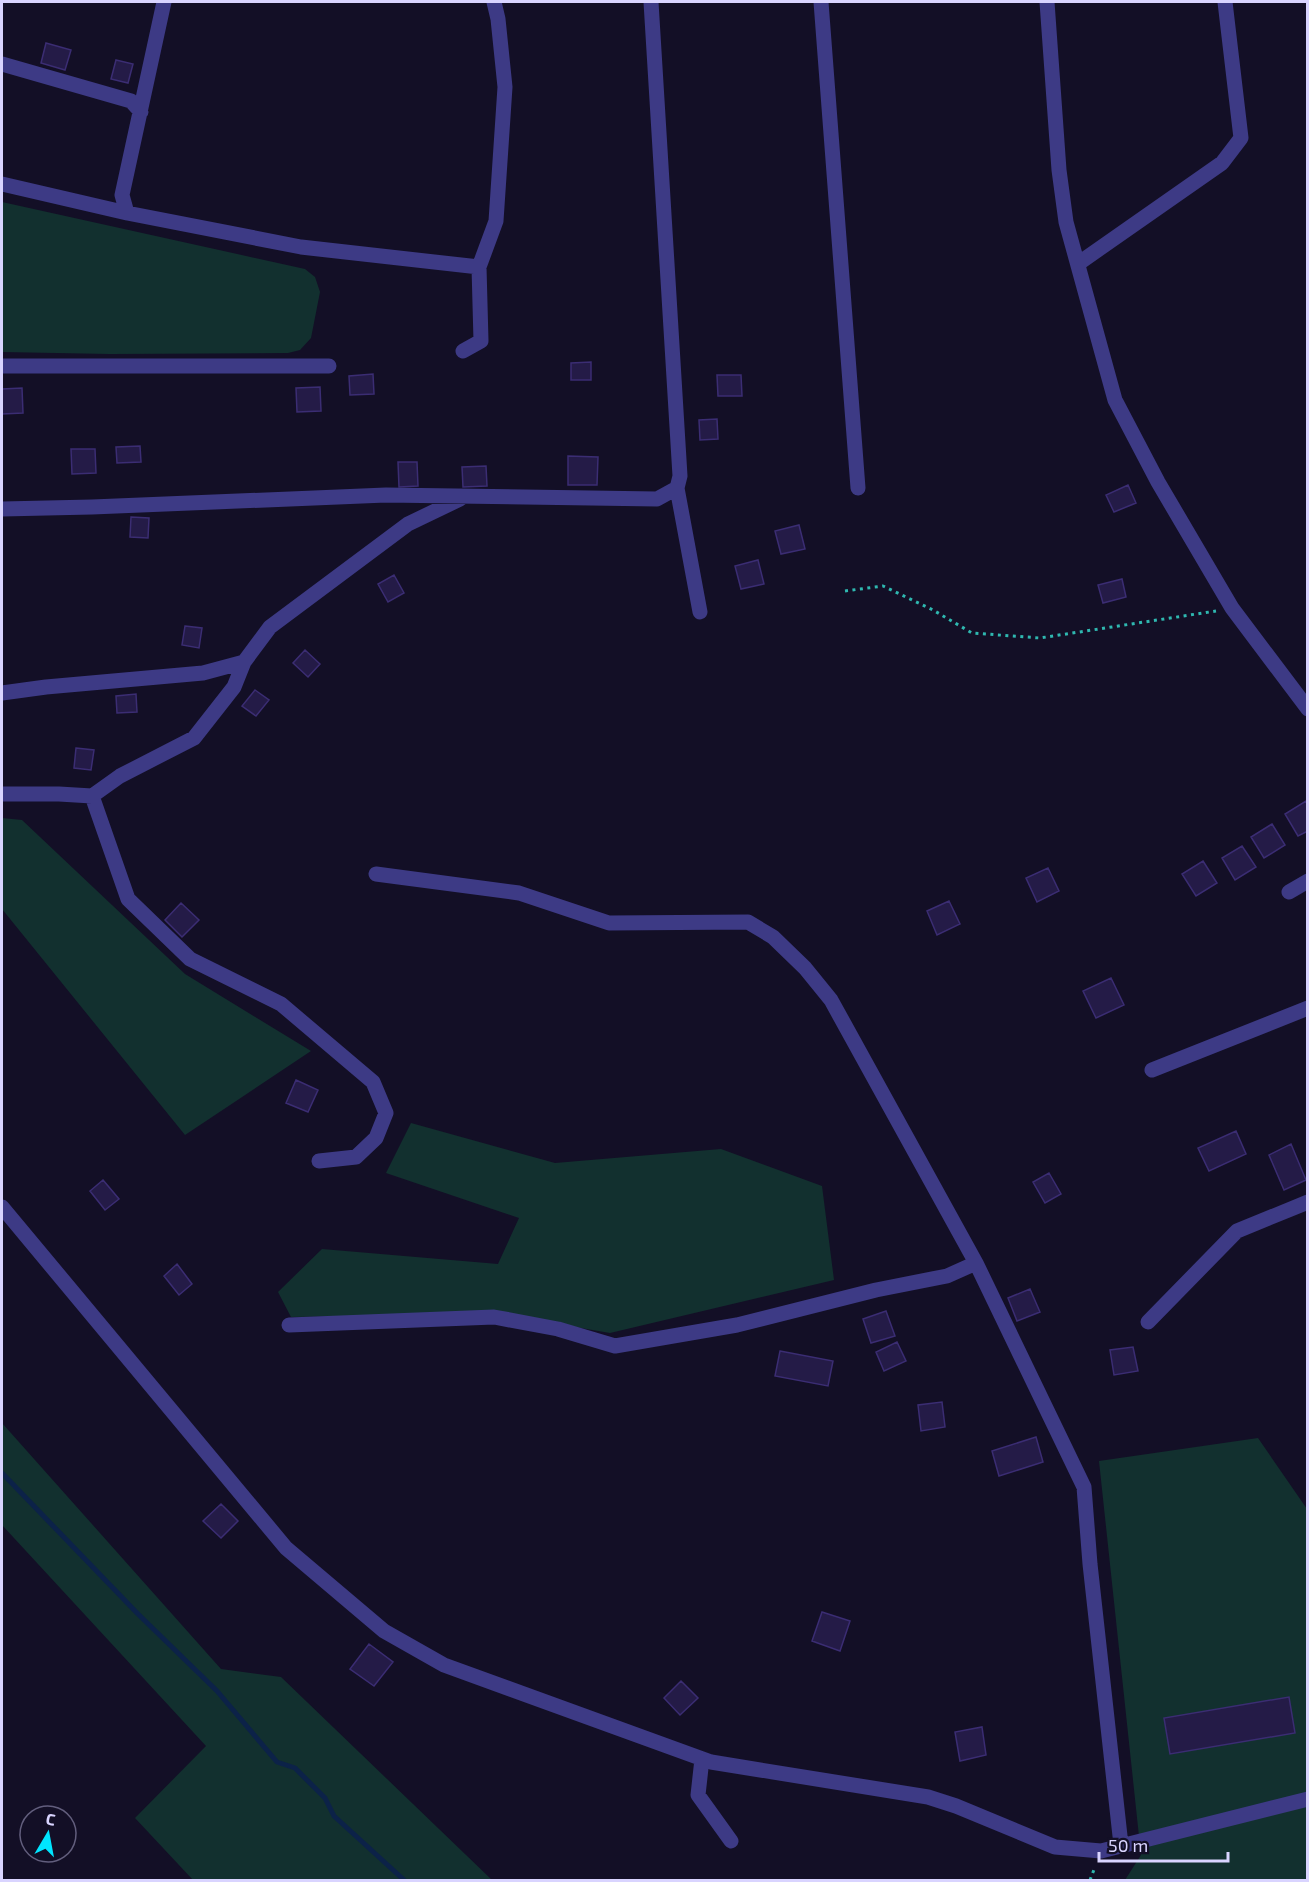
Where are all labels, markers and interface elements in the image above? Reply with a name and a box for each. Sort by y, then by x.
north arrow [18,1804,78,1864]
text: С [44,1809,57,1829]
scale bar [1099,1825,1228,1863]
text: 50 m [1108,1834,1148,1856]

